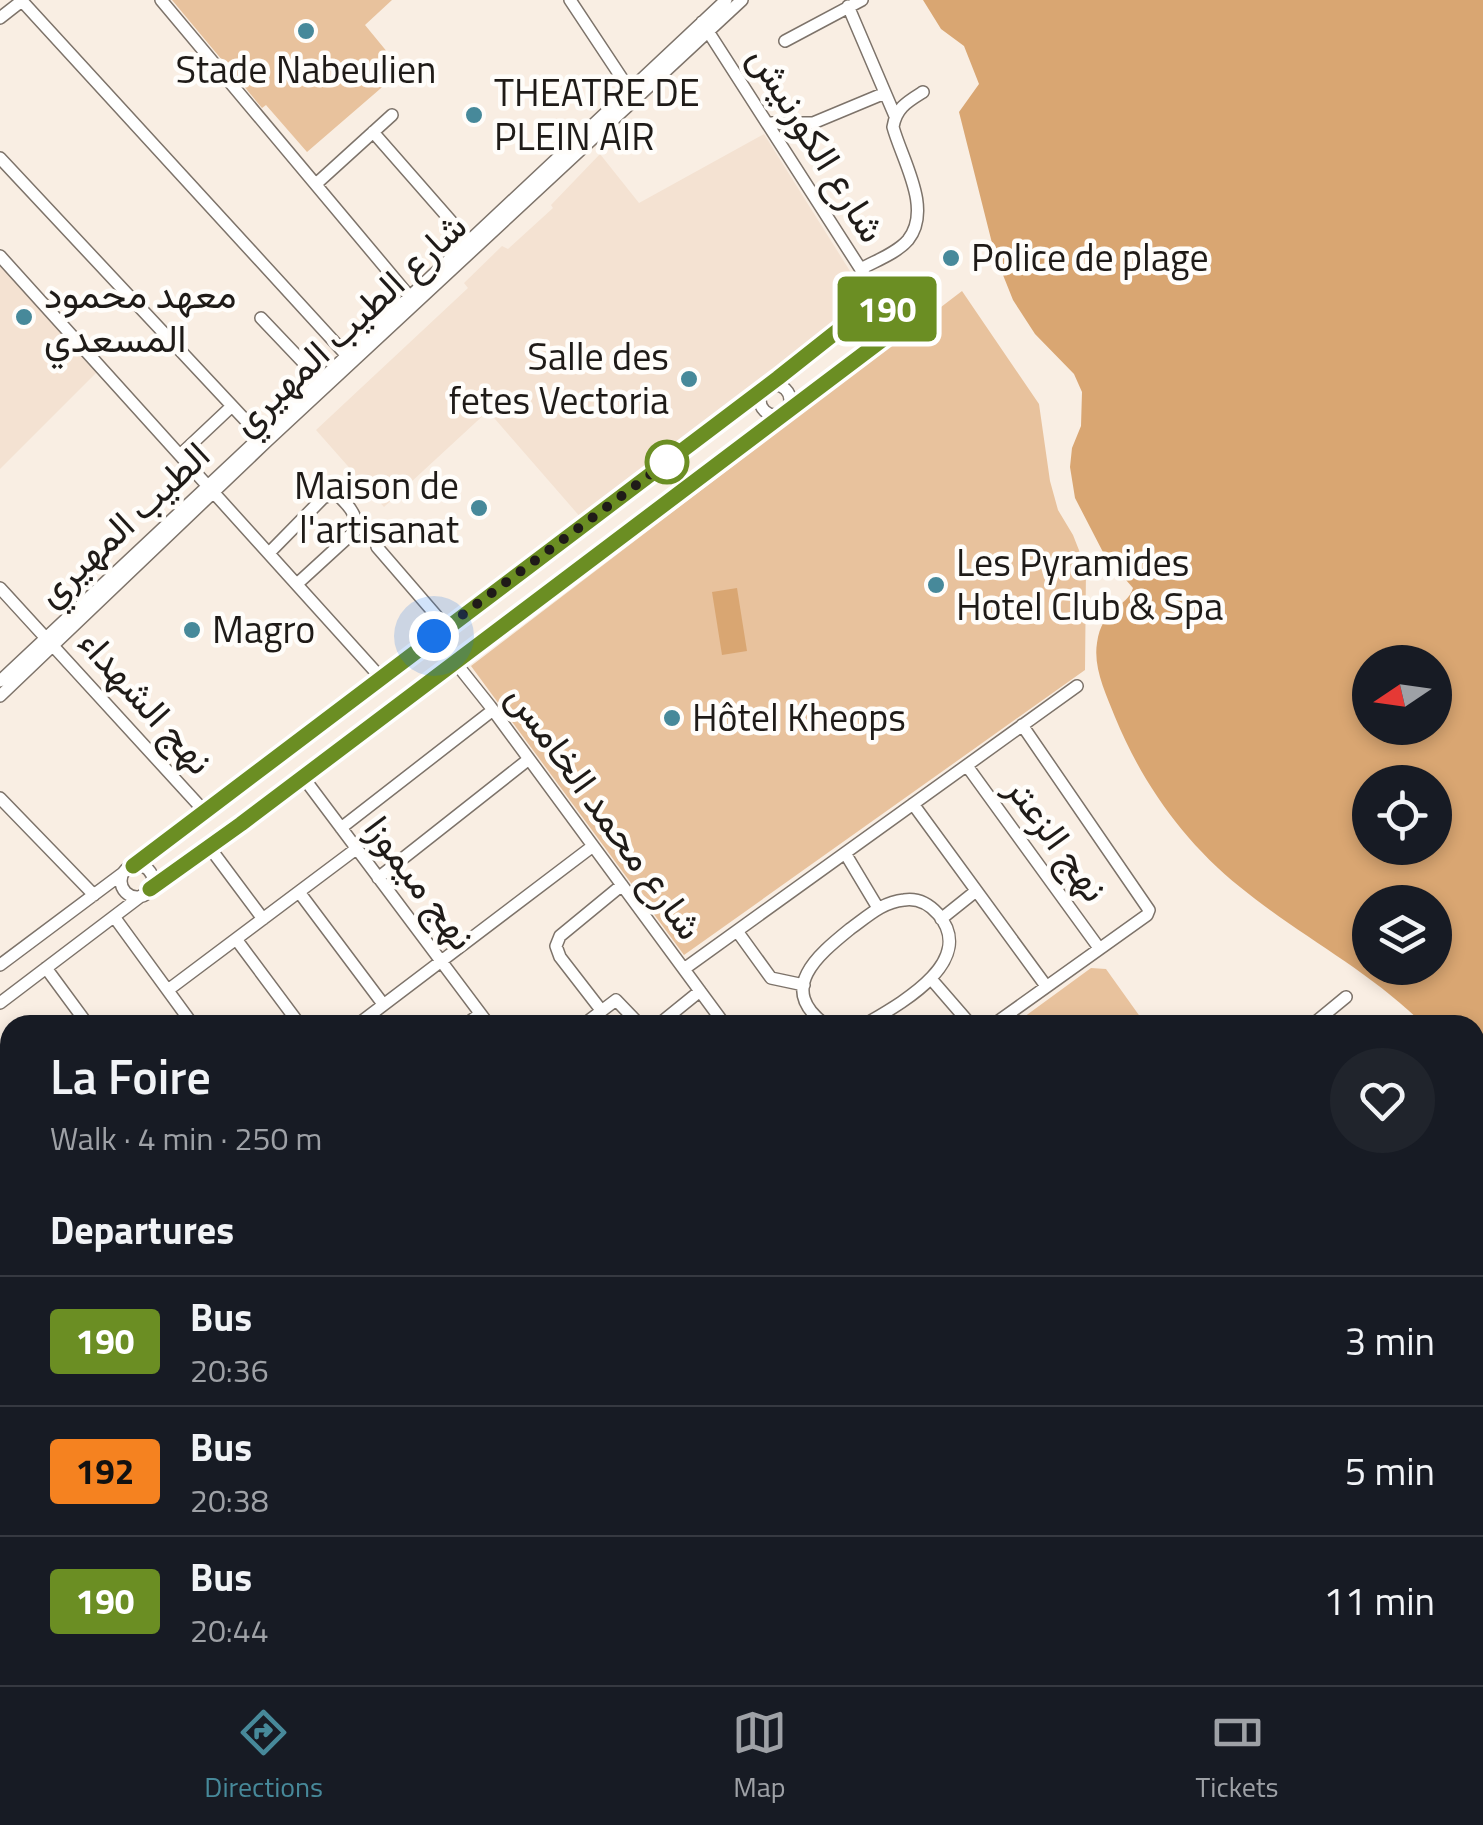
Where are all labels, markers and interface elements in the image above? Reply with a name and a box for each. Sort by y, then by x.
marker: Stade Nabeulien [295,20,317,42]
street label: شارع الكورنيش [734,34,901,253]
place label: Stade Nabeulien [175,40,437,98]
place label: THEATRE DE PLEIN AIR [494,63,700,165]
marker: THEATRE DE PLEIN AIR [463,104,485,126]
street label: شارع الطيب المهيري [217,198,482,451]
place label: Police de plage [971,228,1209,286]
marker: Police de plage [940,247,962,269]
place label: معهد محمود المسعدي [44,265,237,370]
line badge: 190 [830,276,944,342]
text: 190 [858,282,916,336]
marker: معهد محمود المسعدي [13,306,35,328]
place label: Salle des fetes Vectoria [449,327,669,429]
marker: Salle des fetes Vectoria [678,368,700,390]
street label: الطيب المهيري [22,427,225,622]
unlabelled marker [646,441,688,483]
place label: Maison de l'artisanat [294,456,459,558]
marker: Maison de l'artisanat [468,497,490,519]
place label: Les Pyramides Hotel Club & Spa [956,533,1223,635]
marker: Les Pyramides Hotel Club & Spa [925,574,947,596]
place label: Magro [212,600,315,658]
your location [409,611,459,661]
street label: نهج الشهداء [65,615,228,787]
marker: Magro [181,619,203,641]
north arrow [1352,645,1452,745]
map controls [1352,645,1452,985]
street label: شارع محمد الخامس [493,671,719,951]
place label: Hôtel Kheops [692,688,906,746]
marker: Hôtel Kheops [661,707,683,729]
street label: نهج الزعتر [991,762,1124,914]
button: locate [1352,765,1452,865]
street label: نهج ميموزا [351,803,491,962]
button: layers [1352,885,1452,985]
text: La Foire [50,1040,211,1113]
button: heart [1330,1048,1435,1153]
text: Walk · 4 min · 250 m [50,1114,322,1162]
text: Departures [50,1201,234,1259]
text: Bus [190,1288,252,1346]
text: 3 min [1345,1312,1435,1370]
text: 190 [76,1314,134,1368]
text: 20:36 [190,1346,269,1394]
text: Bus [190,1418,252,1476]
text: 5 min [1345,1442,1435,1500]
text: 192 [76,1444,134,1498]
text: 20:38 [190,1476,269,1524]
text: Bus [190,1548,252,1606]
text: 11 min [1324,1572,1435,1630]
text: 190 [76,1574,134,1628]
text: 20:44 [190,1606,269,1654]
tab: Directions [204,1705,323,1808]
tab: Map [732,1705,787,1808]
tab: Tickets [1196,1705,1279,1808]

